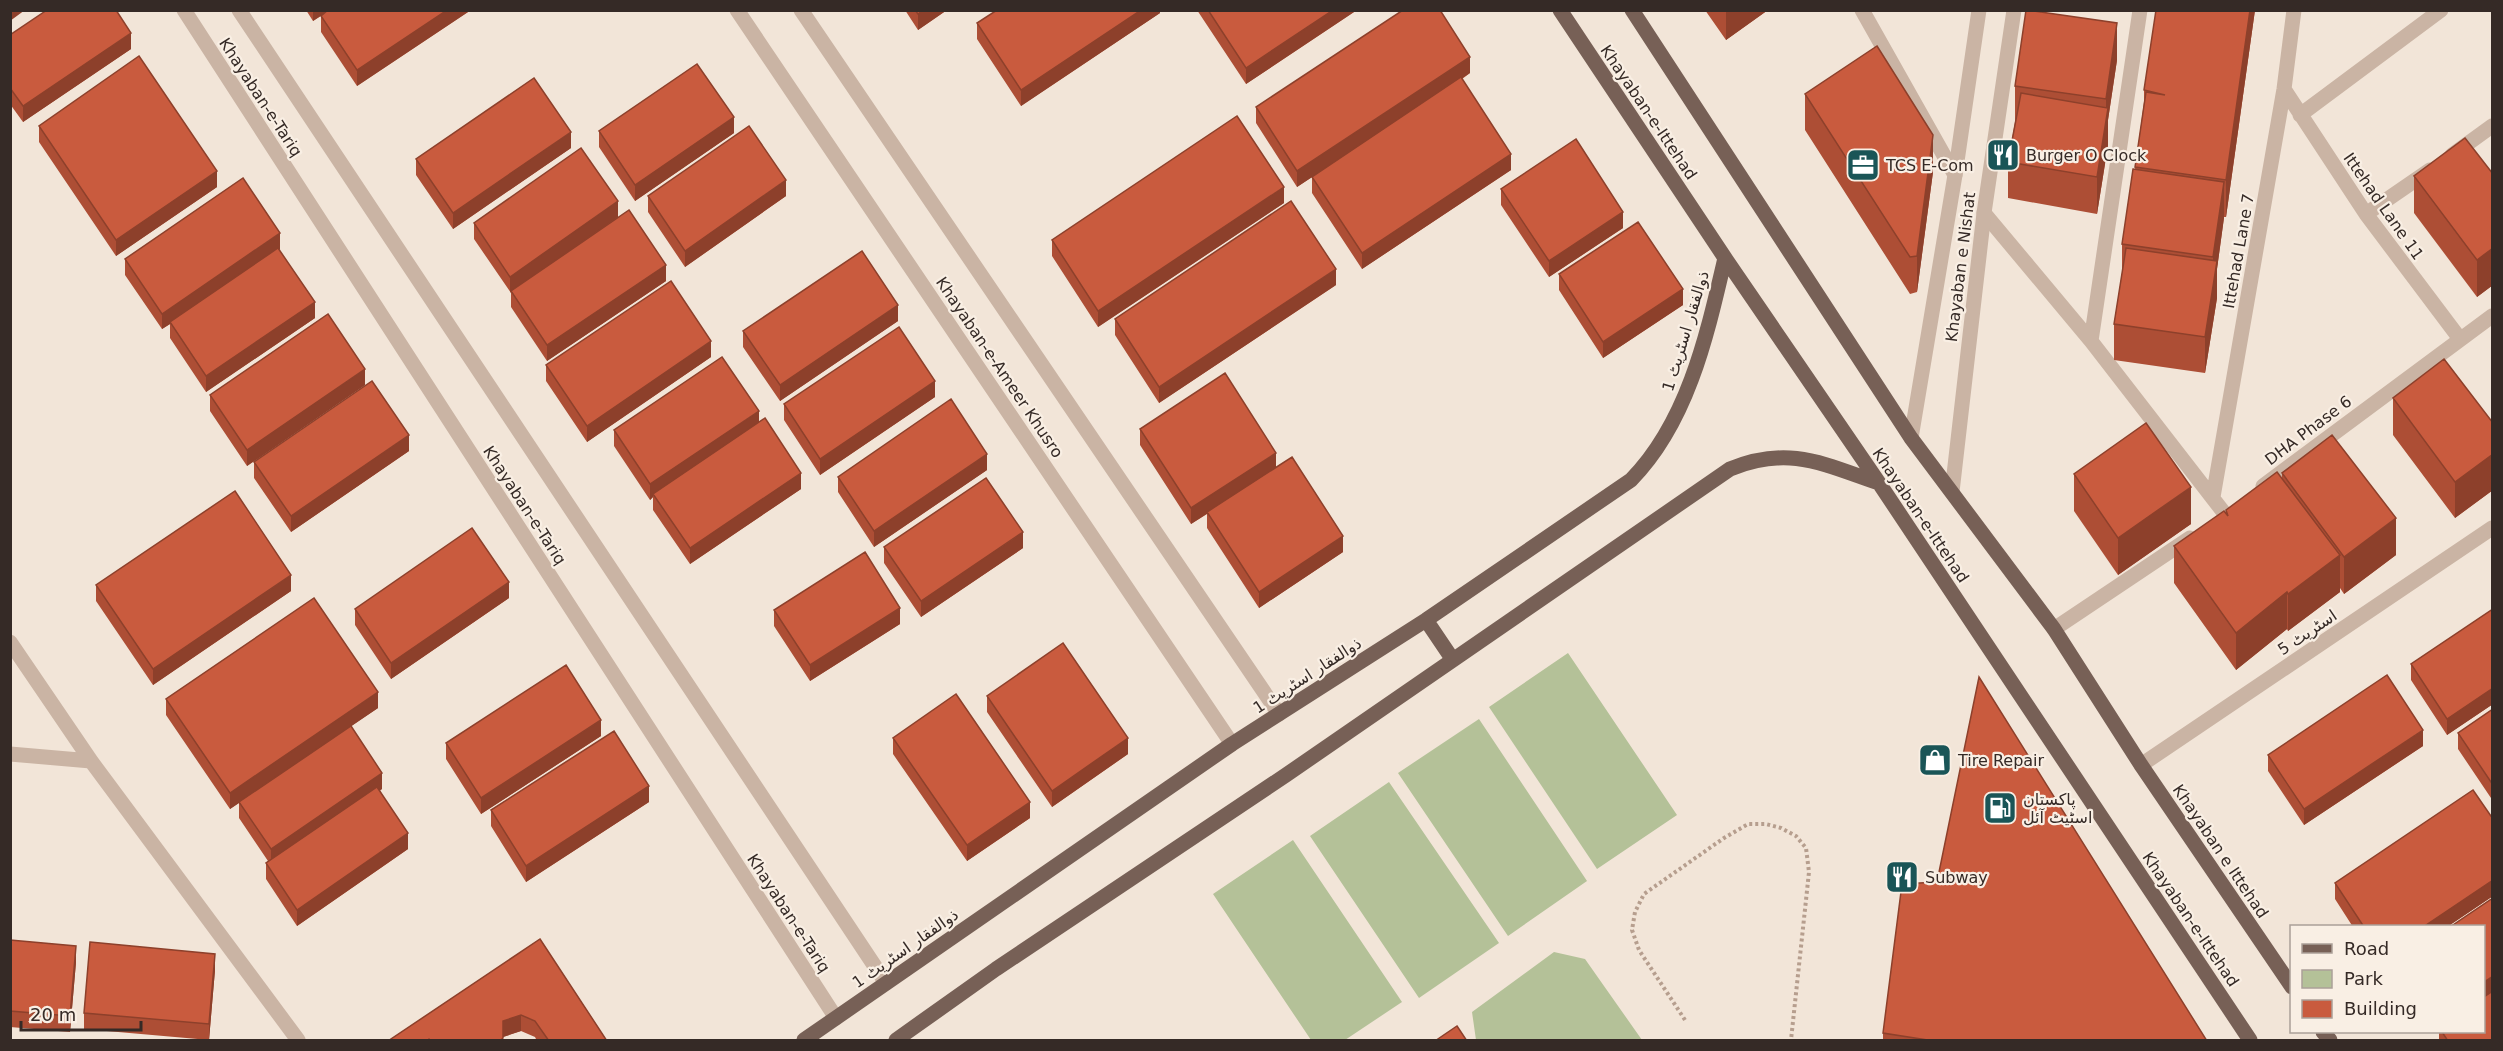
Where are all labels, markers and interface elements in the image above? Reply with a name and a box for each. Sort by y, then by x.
street label: Khayaban-e-Tariq [215,34,306,160]
street label: Khayaban-e-Ittehad [1596,41,1701,183]
restaurant icon: Burger O Clock [1985,137,2021,173]
place label: Burger O Clock [2026,146,2147,165]
office icon: TCS E-Com [1845,147,1881,183]
street label: Ittehad Lane 11 [2340,149,2428,264]
place label: TCS E-Com [1885,156,1974,175]
street label: Khayaban e Nishat [1942,191,1979,343]
street label: Ittehad Lane 7 [2219,192,2258,310]
street label: ذوالفقار اسٹریٹ 1 [1658,269,1714,394]
street label: Khayaban-e-Ameer Khusro [932,273,1067,461]
street label: DHA Phase 6 [2261,392,2355,469]
street label: Khayaban-e-Tariq [479,442,570,568]
street label: Khayaban-e-Ittehad [1868,444,1973,586]
street label: اسٹریٹ 5 [2274,606,2341,660]
street label: ذوالفقار اسٹریٹ 1 [1250,633,1365,718]
shop icon: Tire Repair [1917,742,1953,778]
place label: Tire Repair [1957,751,2045,770]
street label: Khayaban e Ittehad [2169,781,2272,922]
fuel station icon: پاکستان اسٹیٹ آئل [1982,790,2018,826]
place label: پاکستان اسٹیٹ آئل [2023,790,2092,827]
street label: Khayaban-e-Ittehad [2138,848,2243,990]
street label: Khayaban-e-Tariq [743,850,834,976]
restaurant icon: Subway [1884,859,1920,895]
place label: Subway [1925,868,1988,887]
street label: ذوالفقار اسٹریٹ 1 [849,905,963,993]
legend [2290,925,2485,1033]
text: Road [2344,938,2389,959]
text: Park [2344,968,2383,989]
scale bar [21,994,141,1032]
text: Building [2344,998,2417,1019]
text: 20 m [30,1004,76,1025]

